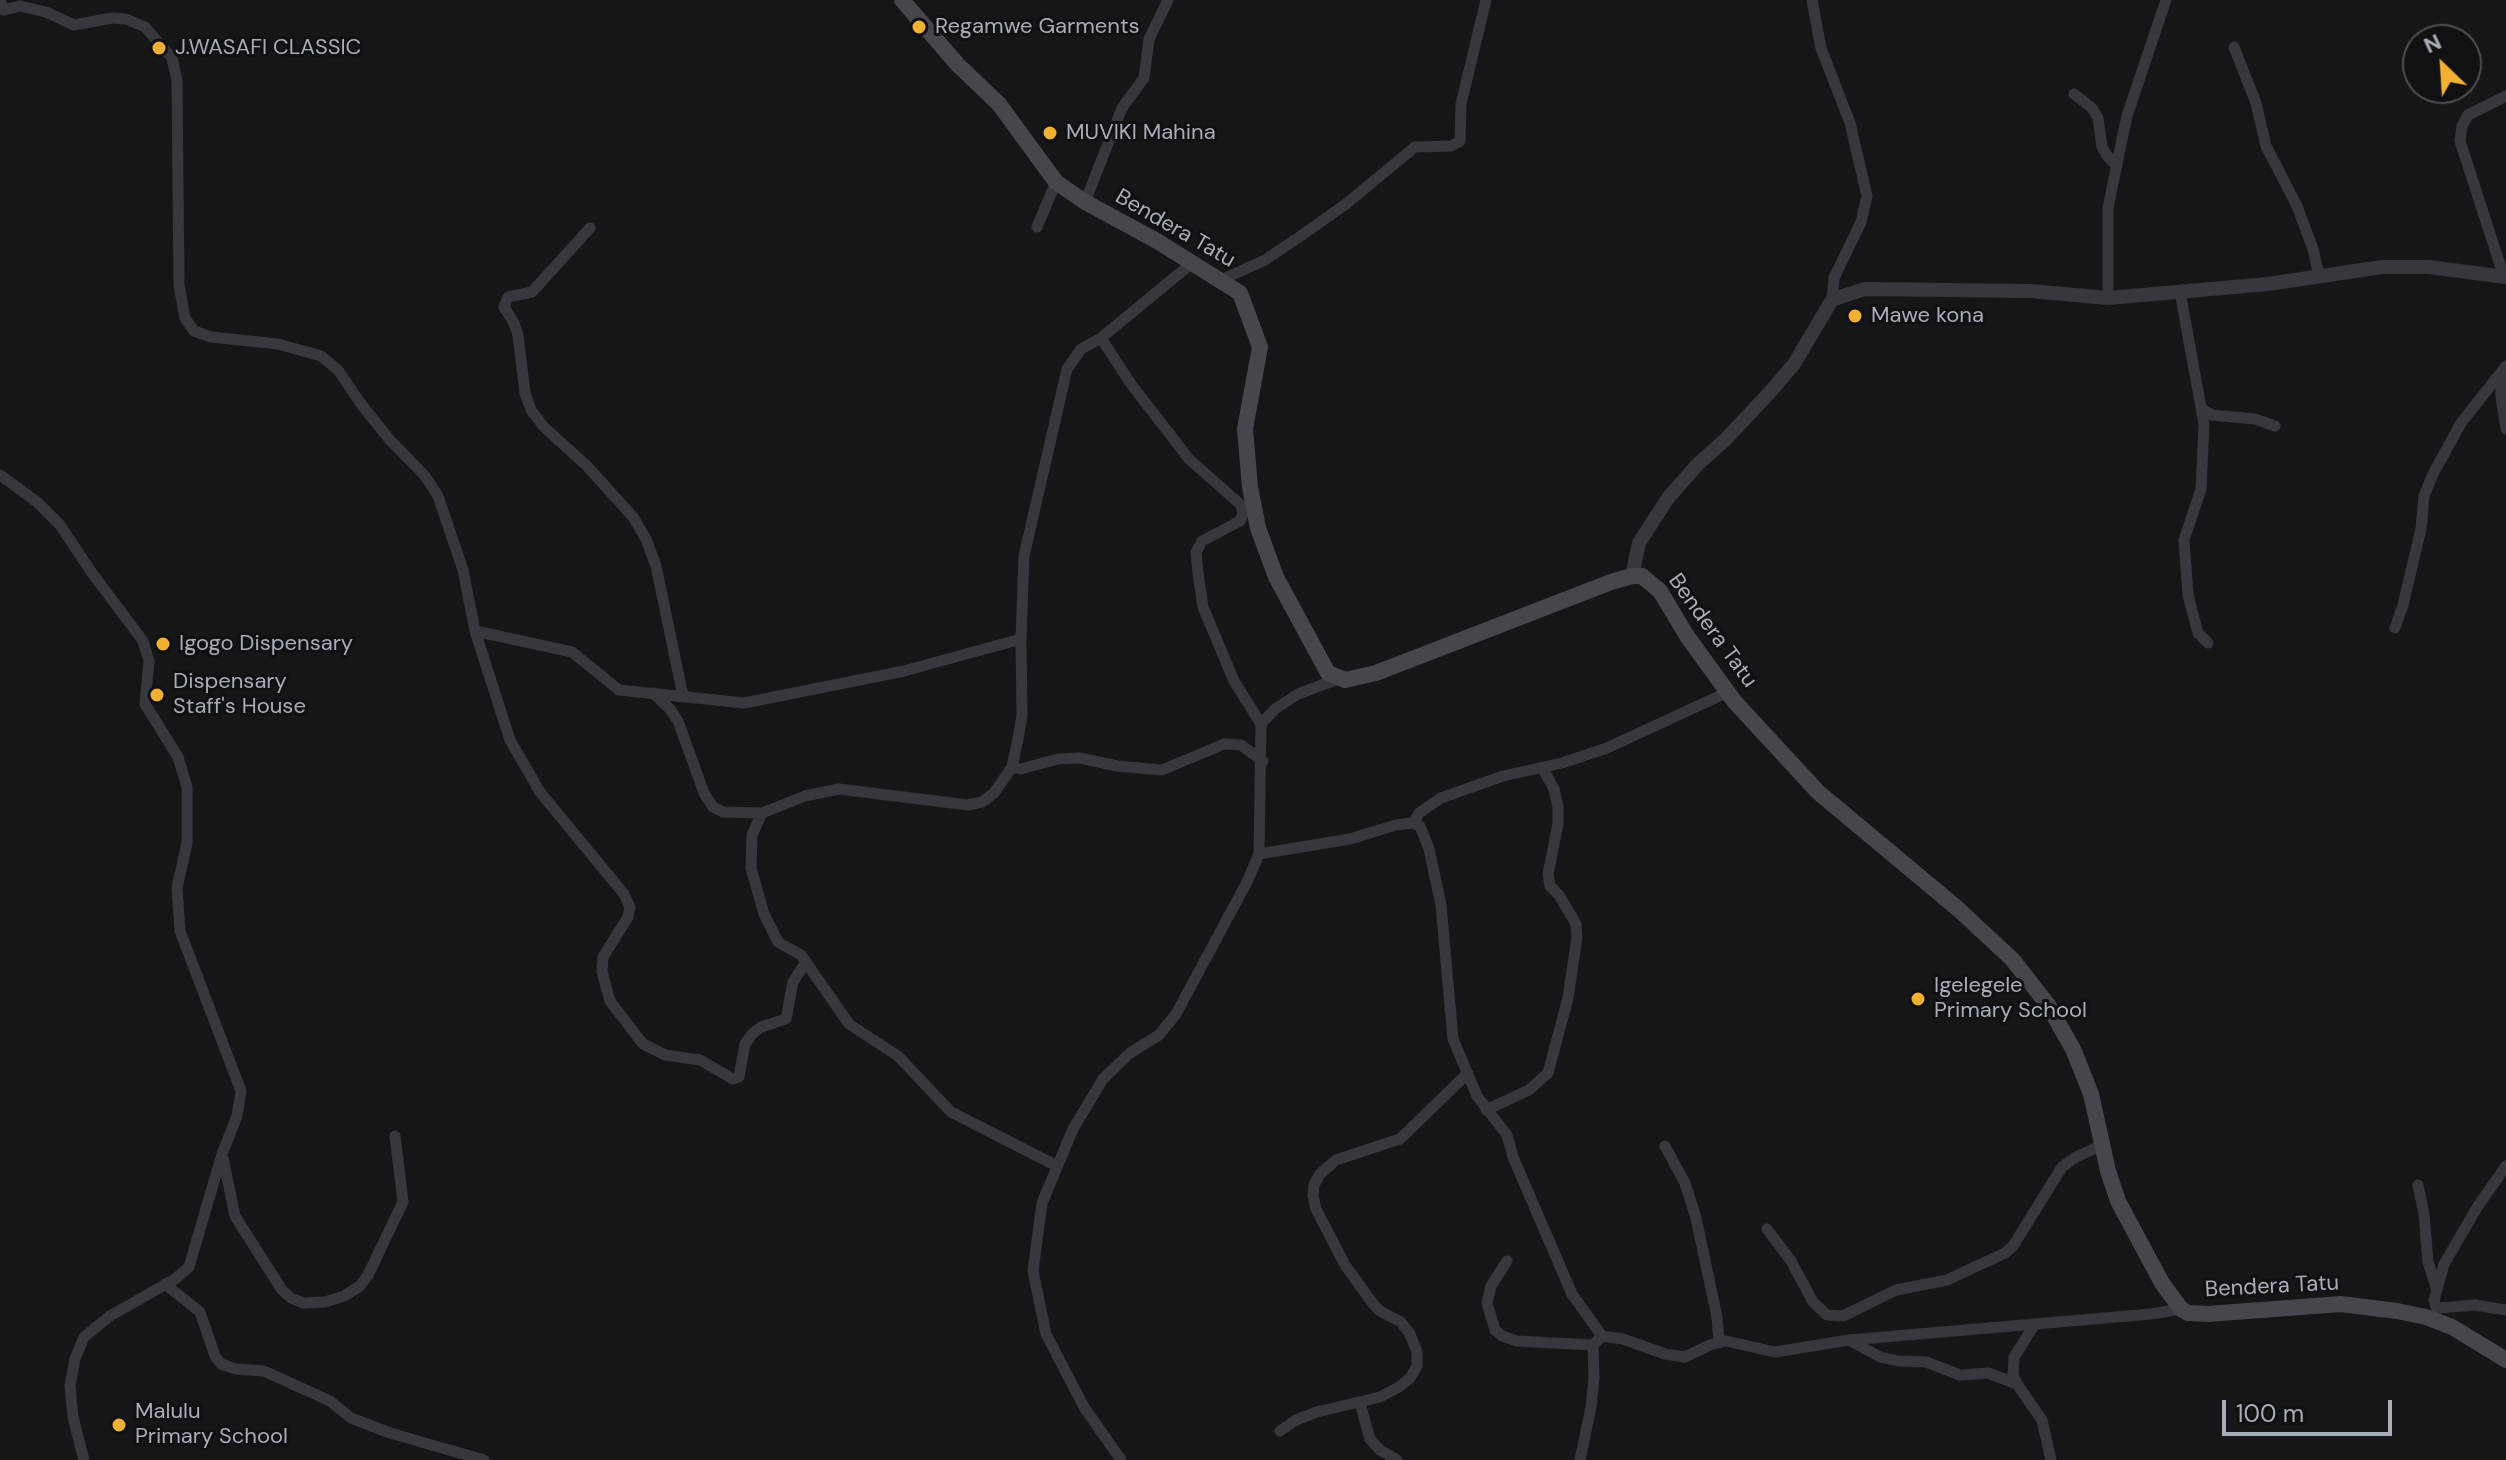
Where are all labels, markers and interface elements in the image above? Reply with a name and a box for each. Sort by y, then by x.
place label: Regamwe Garments [935,14,1140,40]
marker: Regamwe Garments [910,18,928,36]
north arrow [2402,24,2482,104]
text: N [2419,27,2446,60]
place label: J.WASAFI CLASSIC [175,35,361,61]
marker: J.WASAFI CLASSIC [150,39,168,57]
place label: MUVIKI Mahina [1066,120,1216,146]
marker: MUVIKI Mahina [1041,124,1059,142]
street label: Bendera Tatu [1110,184,1240,274]
place label: Mawe kona [1871,303,1984,329]
marker: Mawe kona [1846,307,1864,325]
street label: Bendera Tatu [1662,569,1762,693]
place label: Igogo Dispensary [179,631,353,657]
marker: Igogo Dispensary [154,635,172,653]
place label: Dispensary Staff's House [173,669,306,720]
marker: Dispensary Staff's House [148,686,166,704]
place label: Igelegele Primary School [1934,973,2087,1024]
marker: Igelegele Primary School [1909,990,1927,1008]
street label: Bendera Tatu [2204,1270,2340,1304]
scale bar [2226,1384,2396,1434]
text: 100 m [2236,1398,2304,1429]
place label: Malulu Primary School [135,1399,288,1450]
marker: Malulu Primary School [110,1416,128,1434]

